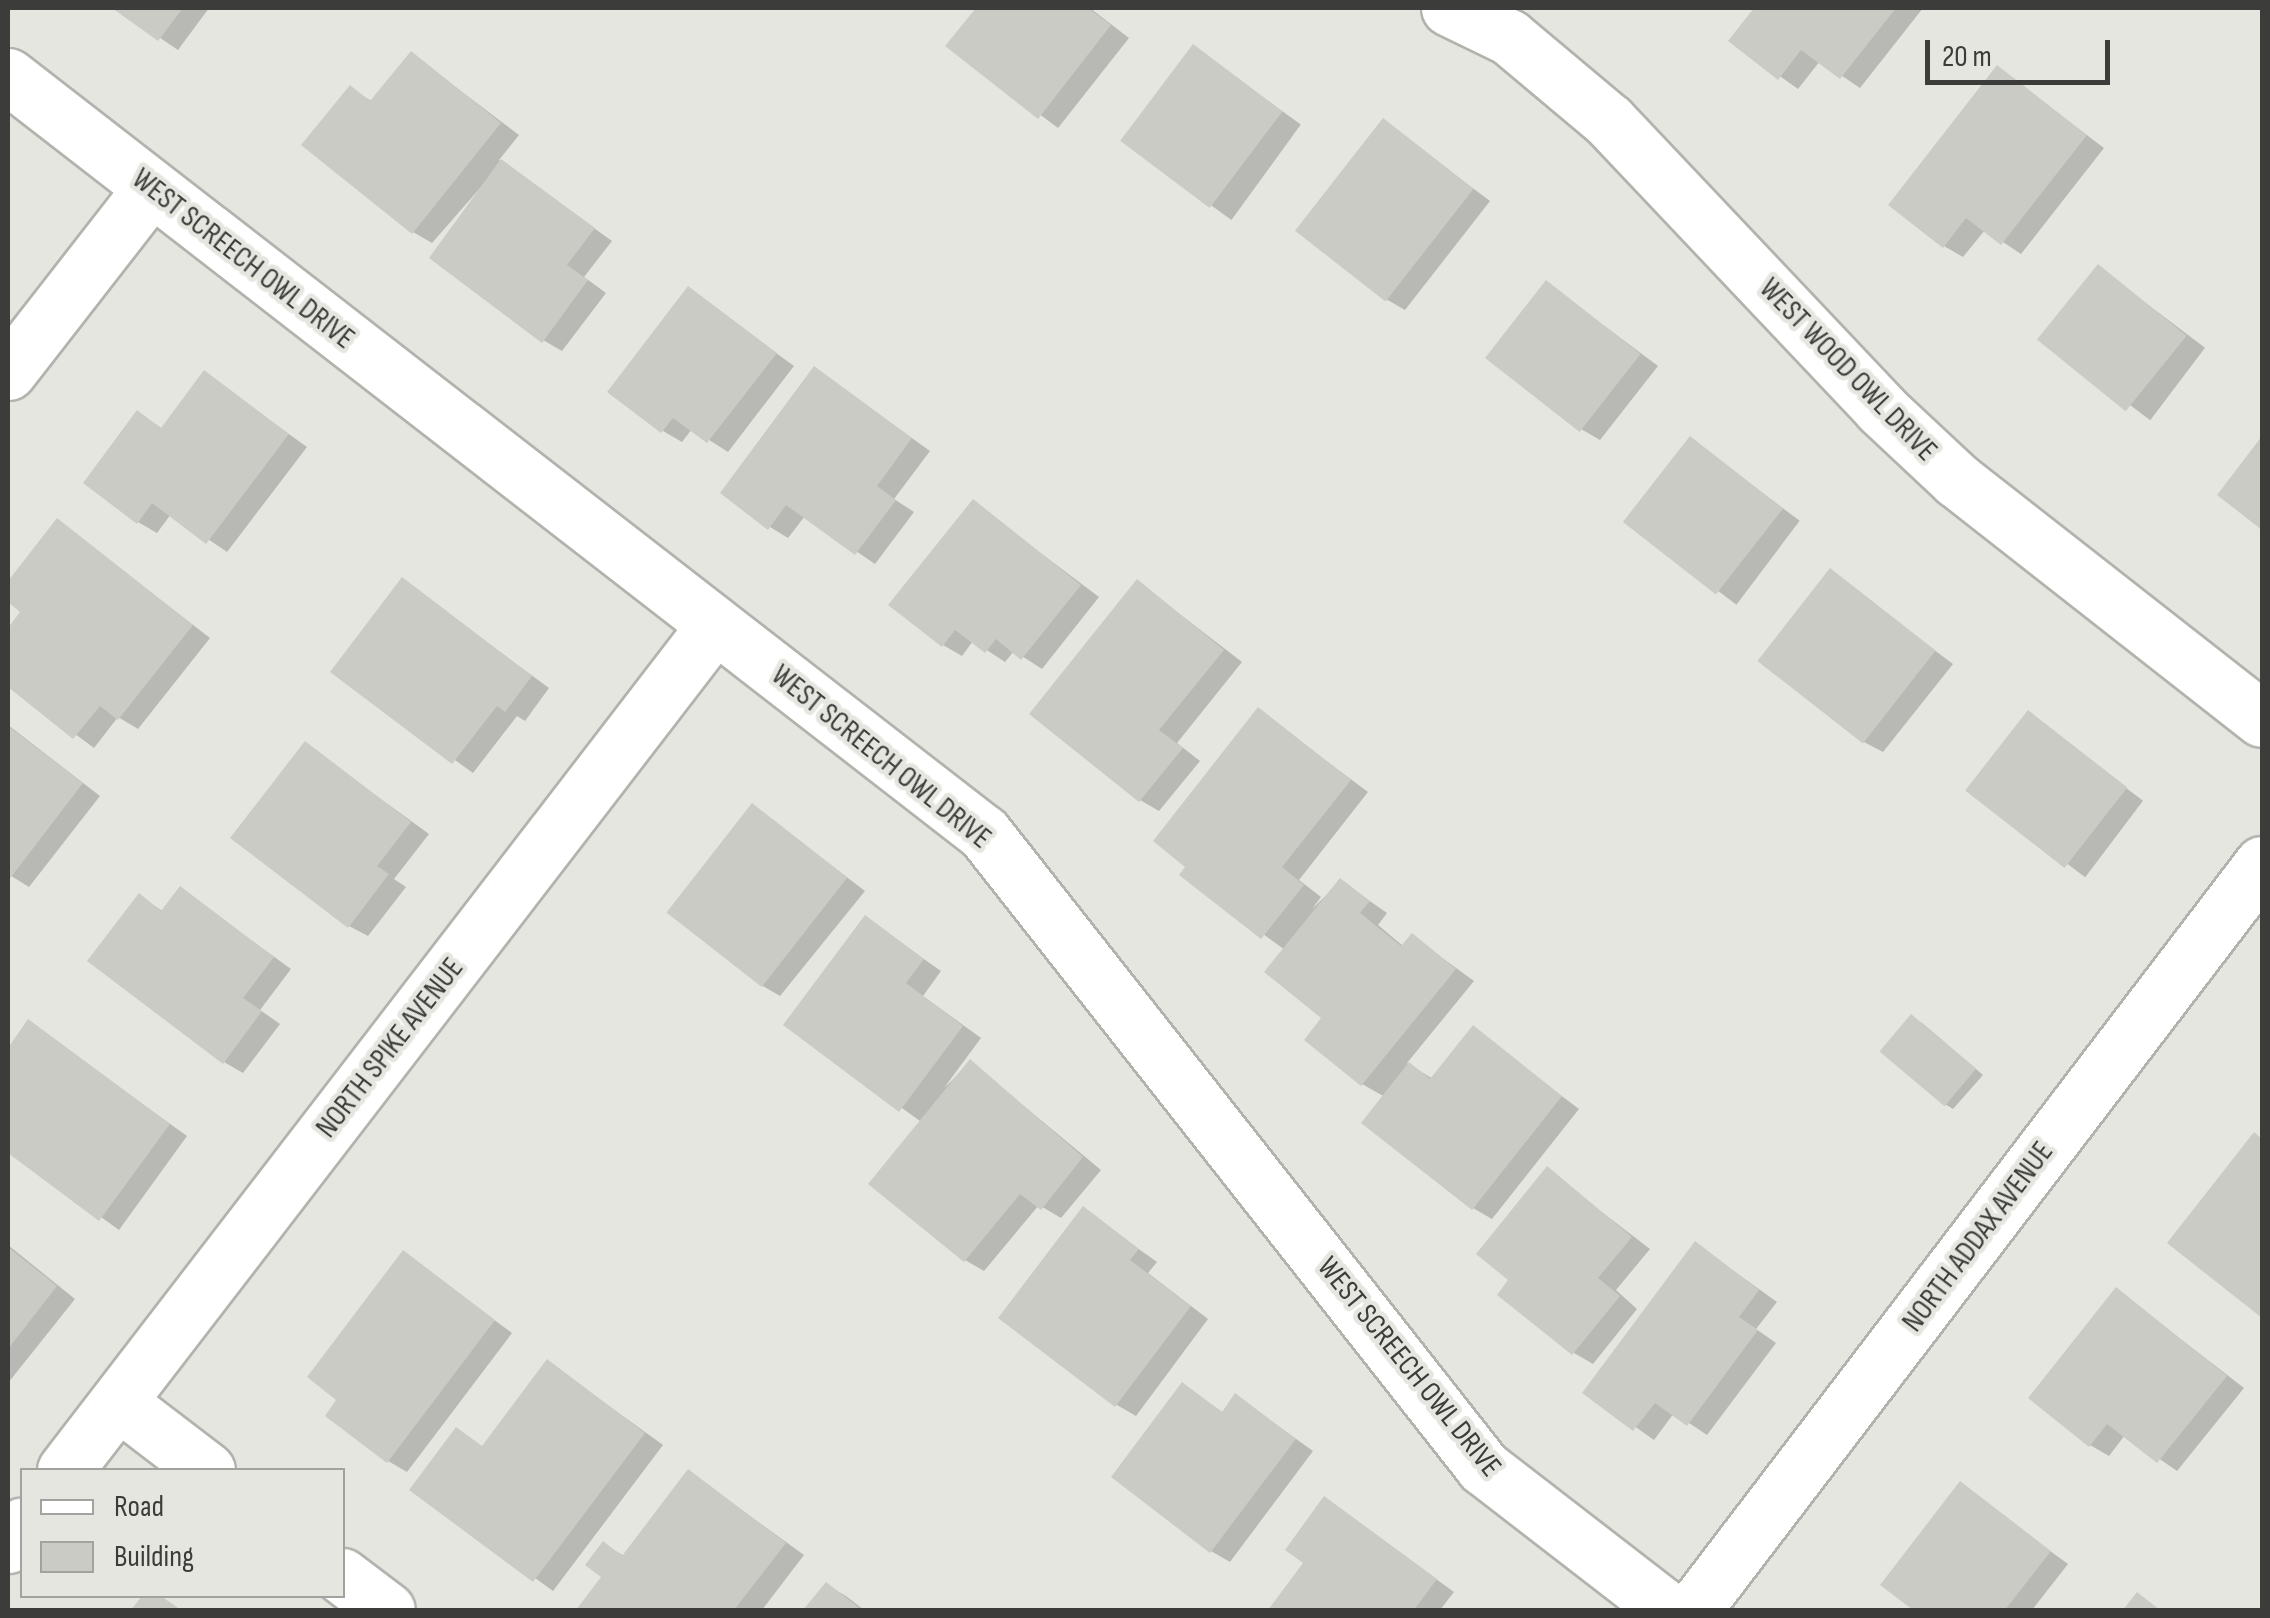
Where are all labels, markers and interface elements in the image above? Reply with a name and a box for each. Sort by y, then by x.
scale bar [1930,20,2115,82]
text: 20 m [1942,39,1992,75]
street label: WEST SCREECH OWL DRIVE [125,161,361,357]
street label: WEST WOOD OWL DRIVE [1752,271,1944,469]
street label: WEST SCREECH OWL DRIVE [764,657,998,857]
street label: NORTH SPIKE AVENUE [309,951,471,1145]
street label: NORTH ADDAX AVENUE [1895,1135,2061,1339]
street label: WEST SCREECH OWL DRIVE [1309,1250,1509,1484]
legend [20,1468,345,1598]
text: Road [114,1489,164,1525]
text: Building [114,1539,194,1575]

